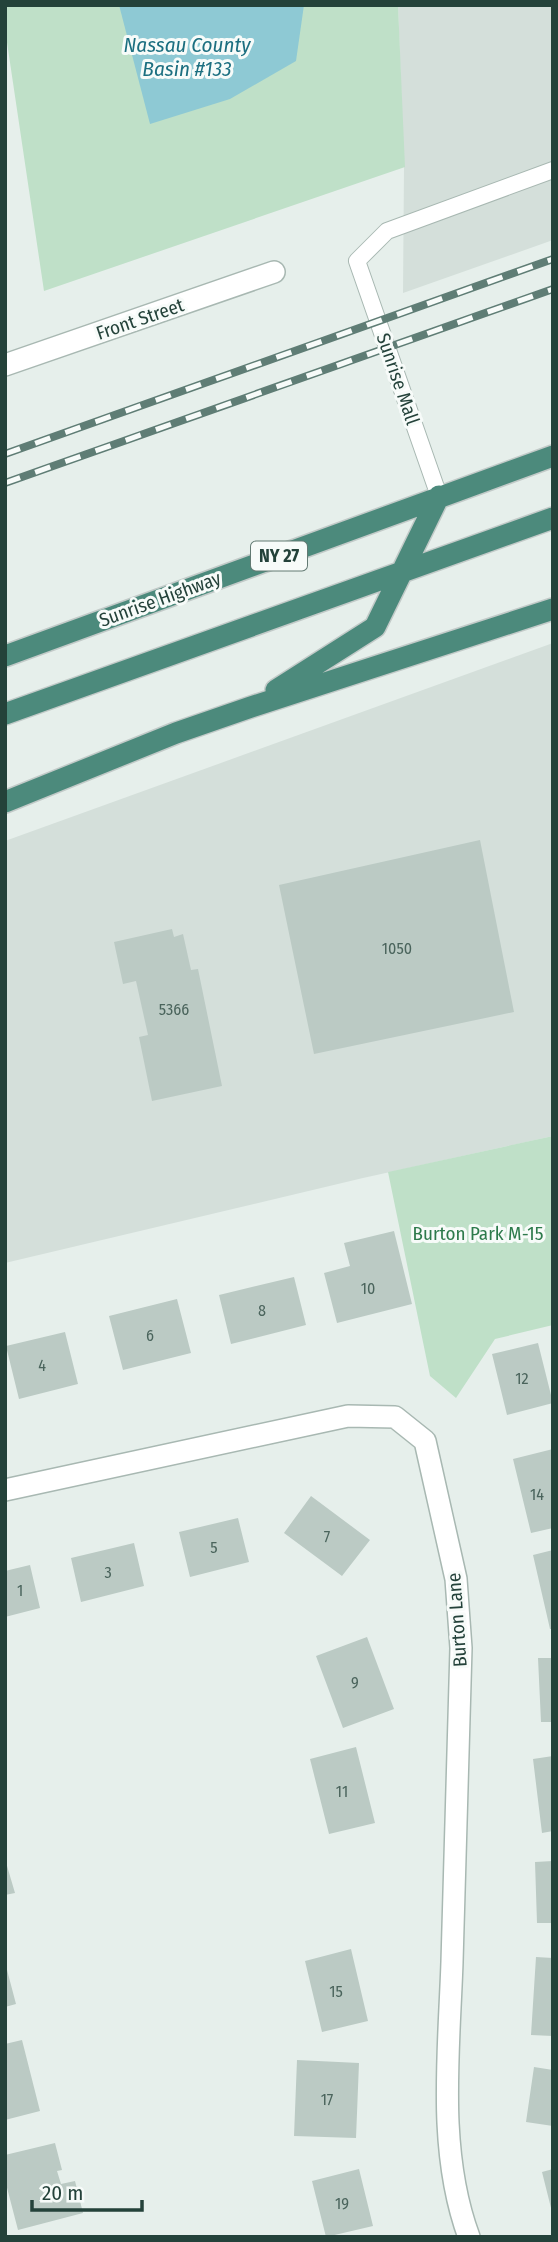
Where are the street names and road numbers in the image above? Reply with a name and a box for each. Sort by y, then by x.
street label: Front Street [93,293,188,345]
street label: Sunrise Mall [372,330,424,428]
road number: NY 27 [251,542,307,570]
street label: Sunrise Highway [96,566,224,632]
street label: Burton Lane [442,1572,472,1668]

